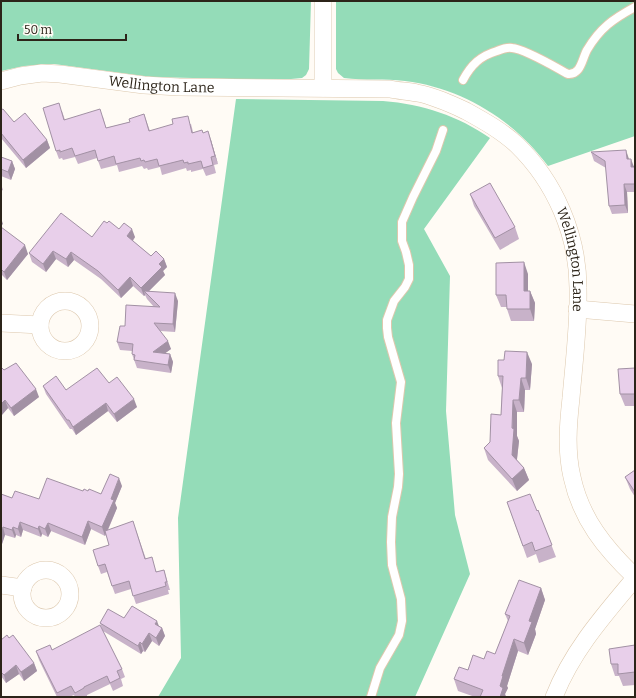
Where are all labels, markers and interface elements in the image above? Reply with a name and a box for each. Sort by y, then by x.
scale bar [18,16,126,42]
text: 50 m [24,23,53,37]
street label: Wellington Lane [107,72,215,96]
street label: Wellington Lane [553,205,587,312]

